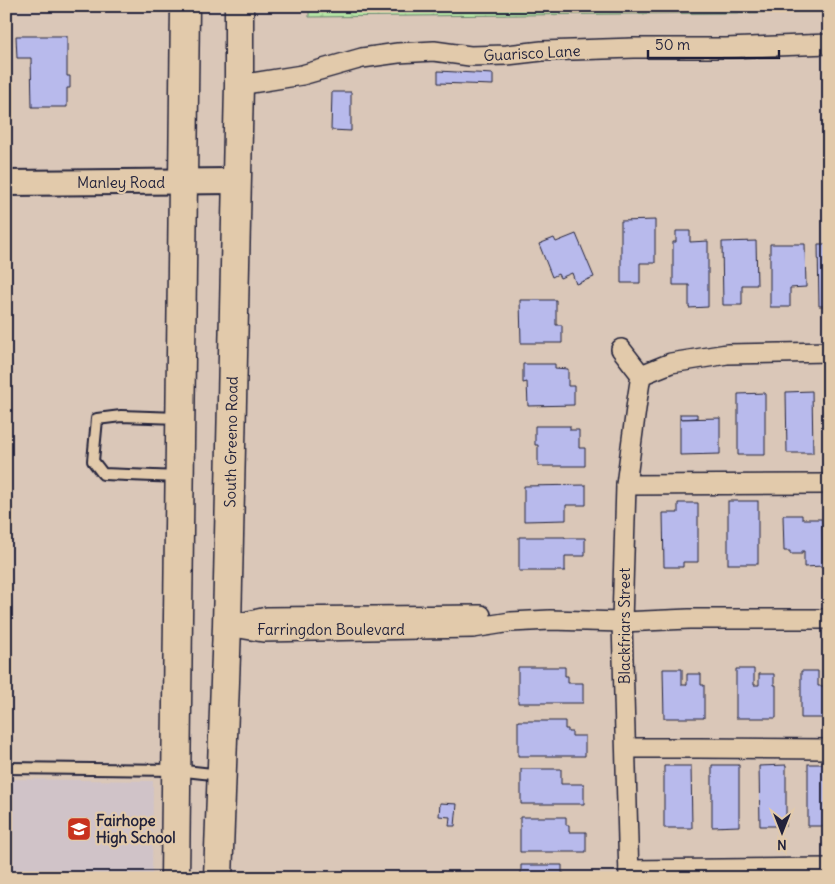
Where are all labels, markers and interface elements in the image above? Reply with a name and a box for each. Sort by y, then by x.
scale bar [648,28,779,60]
text: 50 m [655,35,690,54]
street label: Guarisco Lane [483,41,581,65]
street label: Manley Road [77,173,165,192]
street label: South Greeno Road [220,376,242,508]
street label: Blackfriars Street [615,568,634,684]
street label: Farringdon Boulevard [257,620,405,639]
north arrow [758,806,808,856]
place label: Fairhope High School [96,811,176,848]
school or university icon: Fairhope High School [66,816,92,842]
text: N [777,836,787,854]

